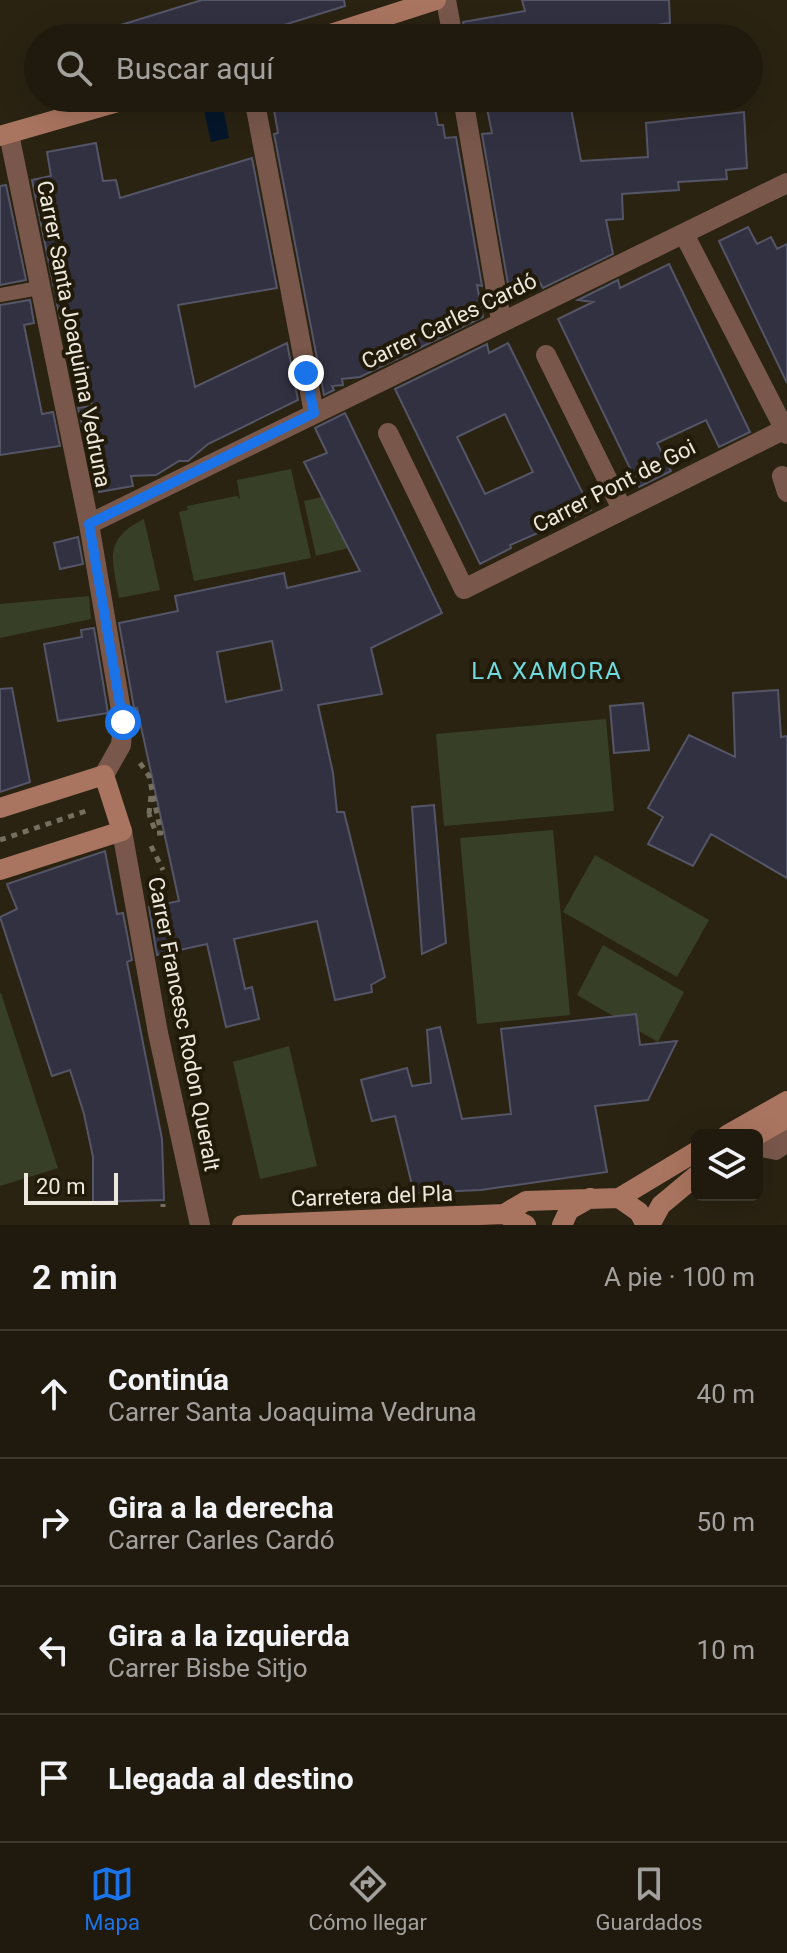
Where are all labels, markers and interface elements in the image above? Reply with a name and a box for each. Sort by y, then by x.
search box [24,24,763,112]
icon: search [52,46,96,90]
text: Buscar aquí [116,51,274,86]
street label: Carrer Santa Joaquima Vedruna [32,178,116,490]
street label: Carrer Carles Cardó [357,268,541,374]
route end [288,355,324,391]
street label: Carrer Pont de Goi [529,434,699,538]
district label: LA XAMORA [471,657,623,685]
route start [105,704,141,740]
street label: Carrer Francesc Rodon Queralt [143,875,225,1173]
map controls [691,1129,763,1201]
button: layers [691,1129,763,1201]
scale bar [24,1169,118,1205]
text: 20 m [36,1174,85,1199]
street label: Carretera del Pla [291,1181,453,1211]
text: 2 min [32,1257,117,1297]
text: A pie · 100 m [604,1262,755,1292]
text: Continúa [108,1362,229,1397]
icon: ahead [32,1372,76,1416]
text: 40 m [697,1379,755,1409]
text: Carrer Santa Joaquima Vedruna [108,1397,477,1427]
text: Gira a la derecha [108,1490,334,1525]
icon: right [32,1500,76,1544]
text: 50 m [697,1507,755,1537]
text: Carrer Carles Cardó [108,1525,334,1555]
text: Gira a la izquierda [108,1618,350,1653]
icon: left [32,1628,76,1672]
text: 10 m [697,1635,755,1665]
text: Carrer Bisbe Sitjo [108,1653,308,1683]
icon: arrive [32,1756,76,1800]
text: Llegada al destino [108,1761,354,1796]
tab: Mapa [84,1862,140,1935]
tab: Cómo llegar [309,1862,427,1935]
tab: Guardados [596,1862,703,1935]

